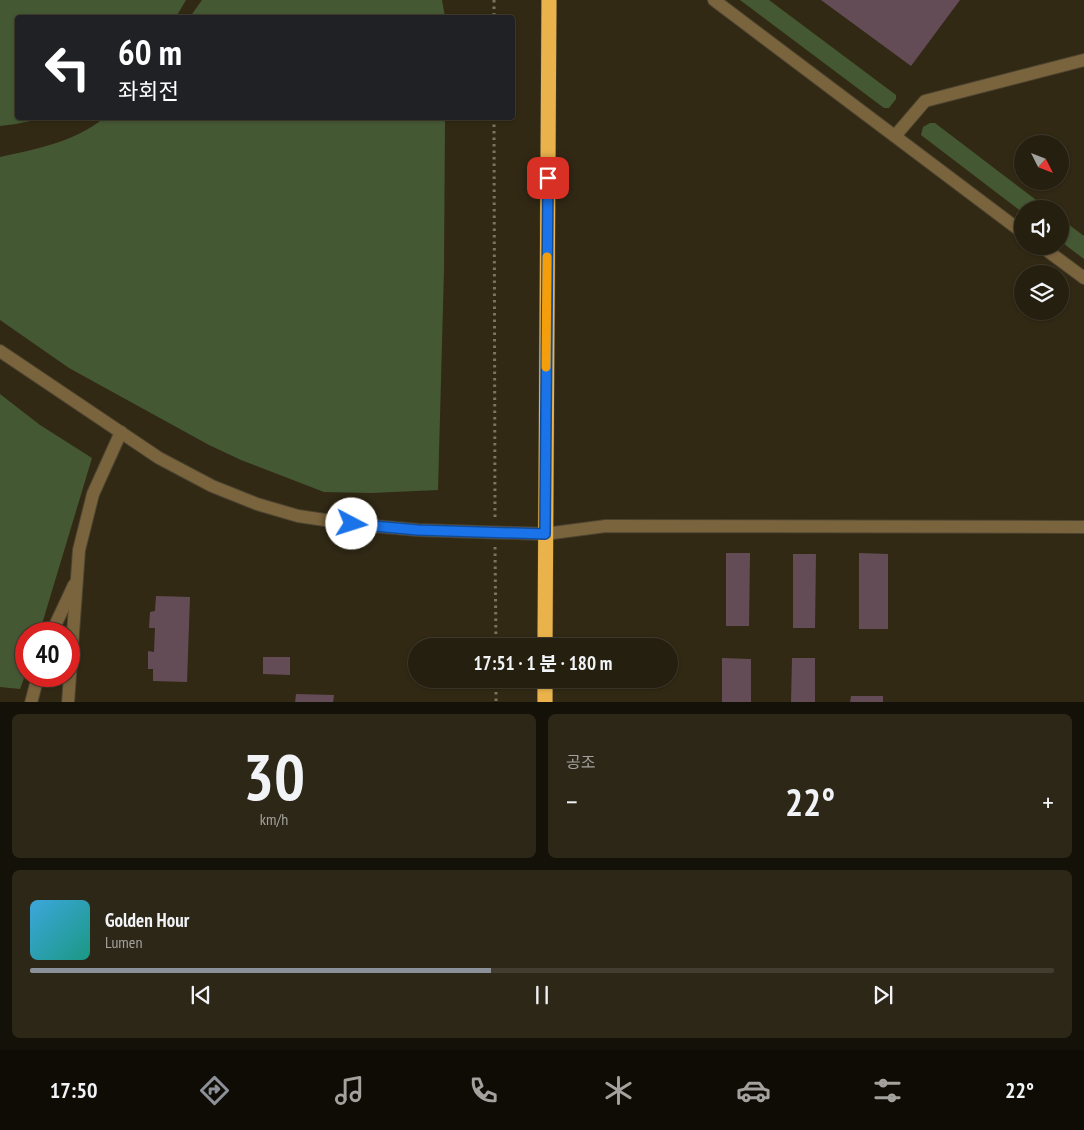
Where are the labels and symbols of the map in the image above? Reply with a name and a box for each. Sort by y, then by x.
north arrow [1014,135,1069,190]
pin [527,157,569,199]
position arrow [325,497,377,549]
speed limit sign: 40 [15,622,80,687]

